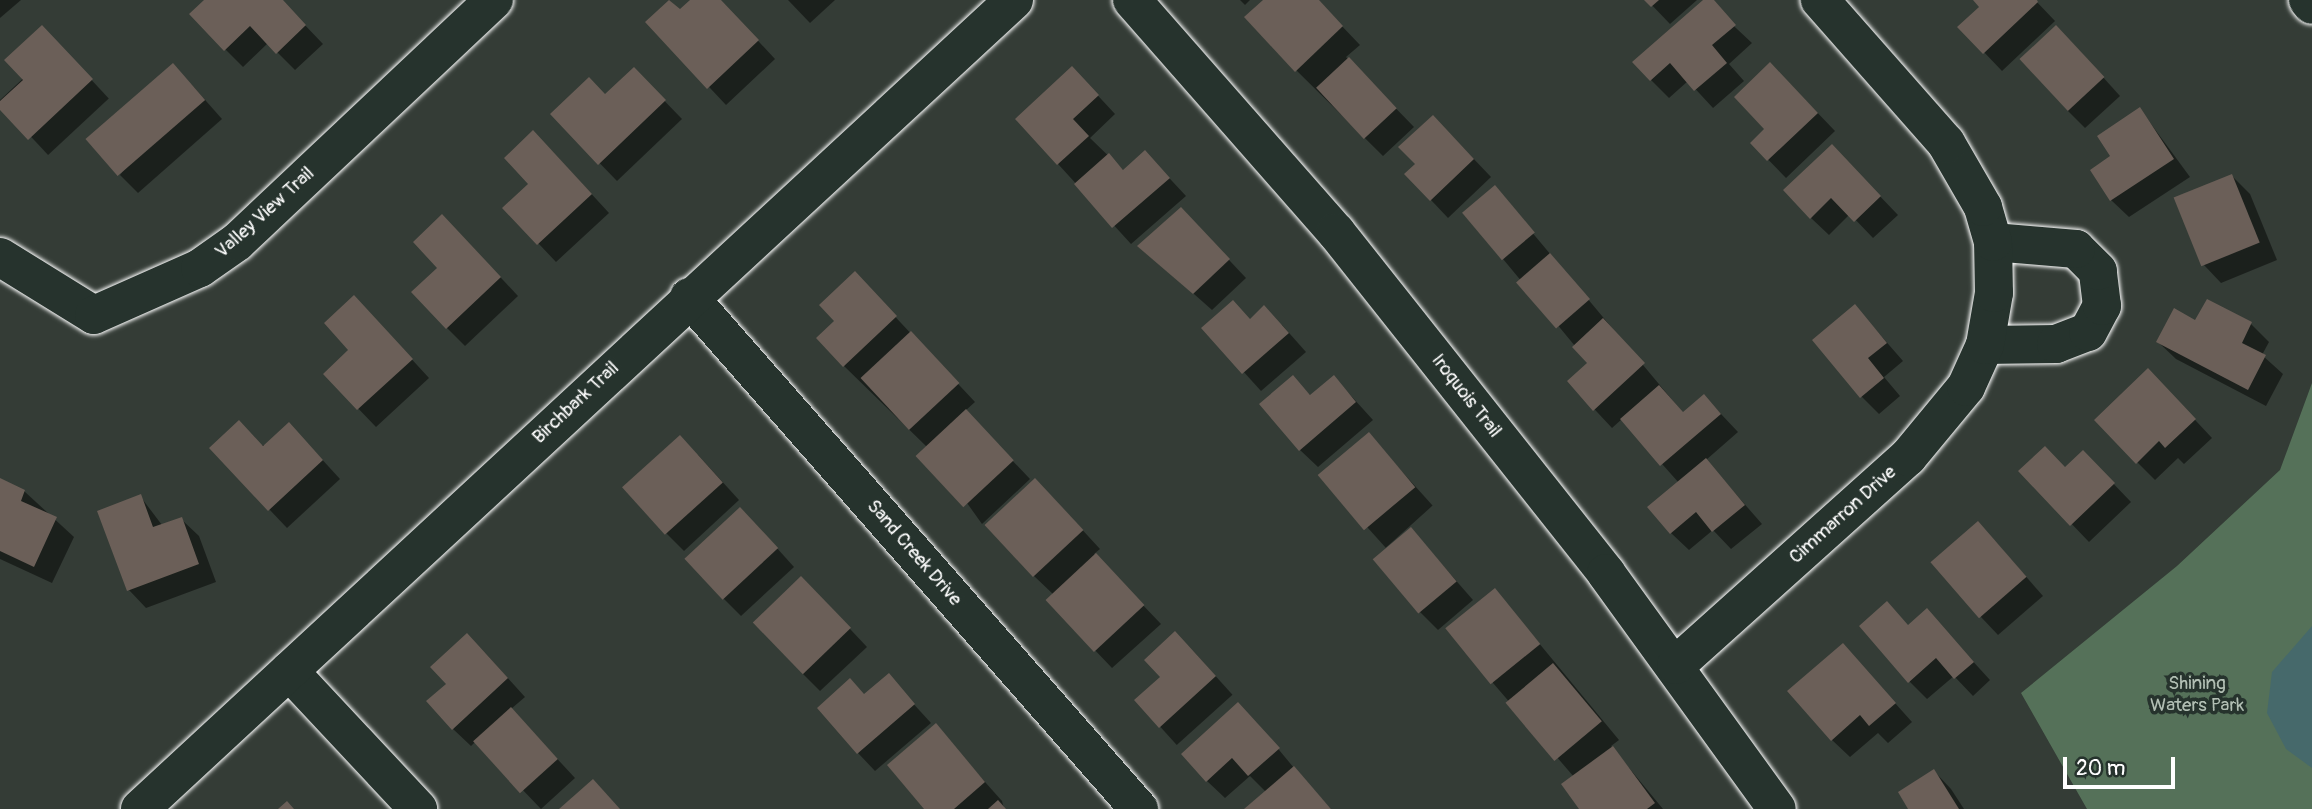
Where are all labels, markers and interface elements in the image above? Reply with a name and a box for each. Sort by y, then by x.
street label: Valley View Trail [211,163,319,263]
street label: Iroquois Trail [1426,350,1506,442]
street label: Birchbark Trail [528,357,624,449]
street label: Cimmarron Drive [1785,461,1901,569]
street label: Sand Creek Drive [862,495,966,611]
park label: Shining Waters Park [2150,673,2244,717]
scale bar [2067,742,2179,786]
text: 20 m [2076,755,2125,782]

